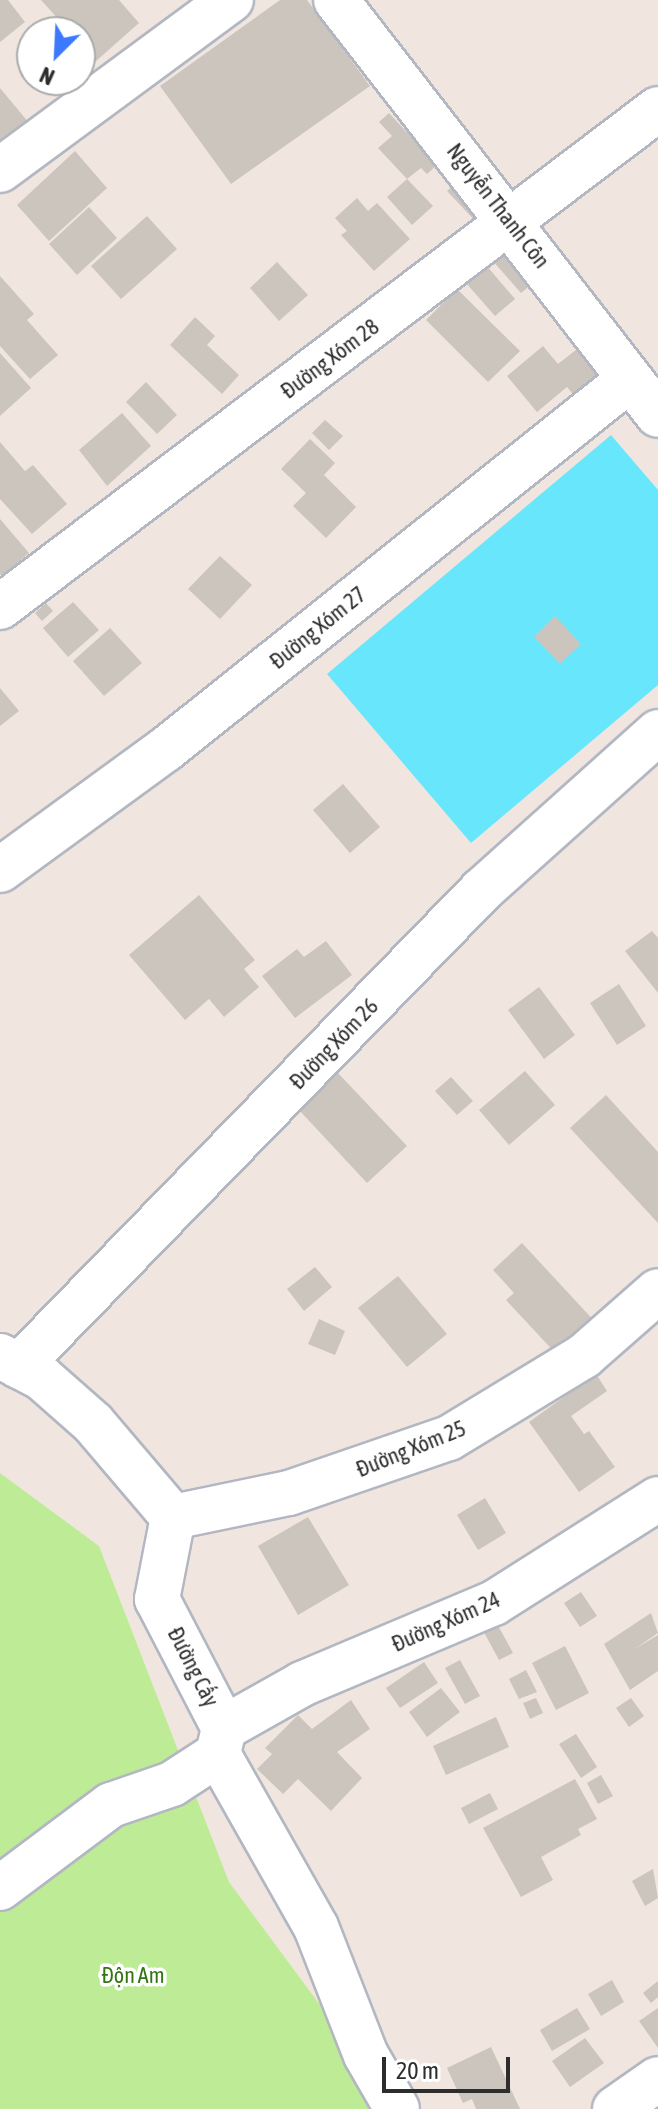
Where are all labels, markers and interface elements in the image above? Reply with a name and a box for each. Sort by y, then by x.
north arrow [16,16,96,96]
text: N [36,62,58,91]
street label: Nguyễn Thanh Côn [441,138,555,274]
street label: Đường Xóm 28 [276,314,384,404]
street label: Đường Xóm 27 [265,581,371,675]
street label: Đường Xóm 26 [284,993,384,1095]
street label: Đường Xóm 25 [352,1415,470,1483]
street label: Đường Xóm 24 [388,1586,504,1658]
street label: Đường Cấy [162,1623,224,1711]
park label: Độn Am [102,1963,164,1989]
scale bar [386,2041,514,2091]
text: 20 m [396,2057,439,2084]

